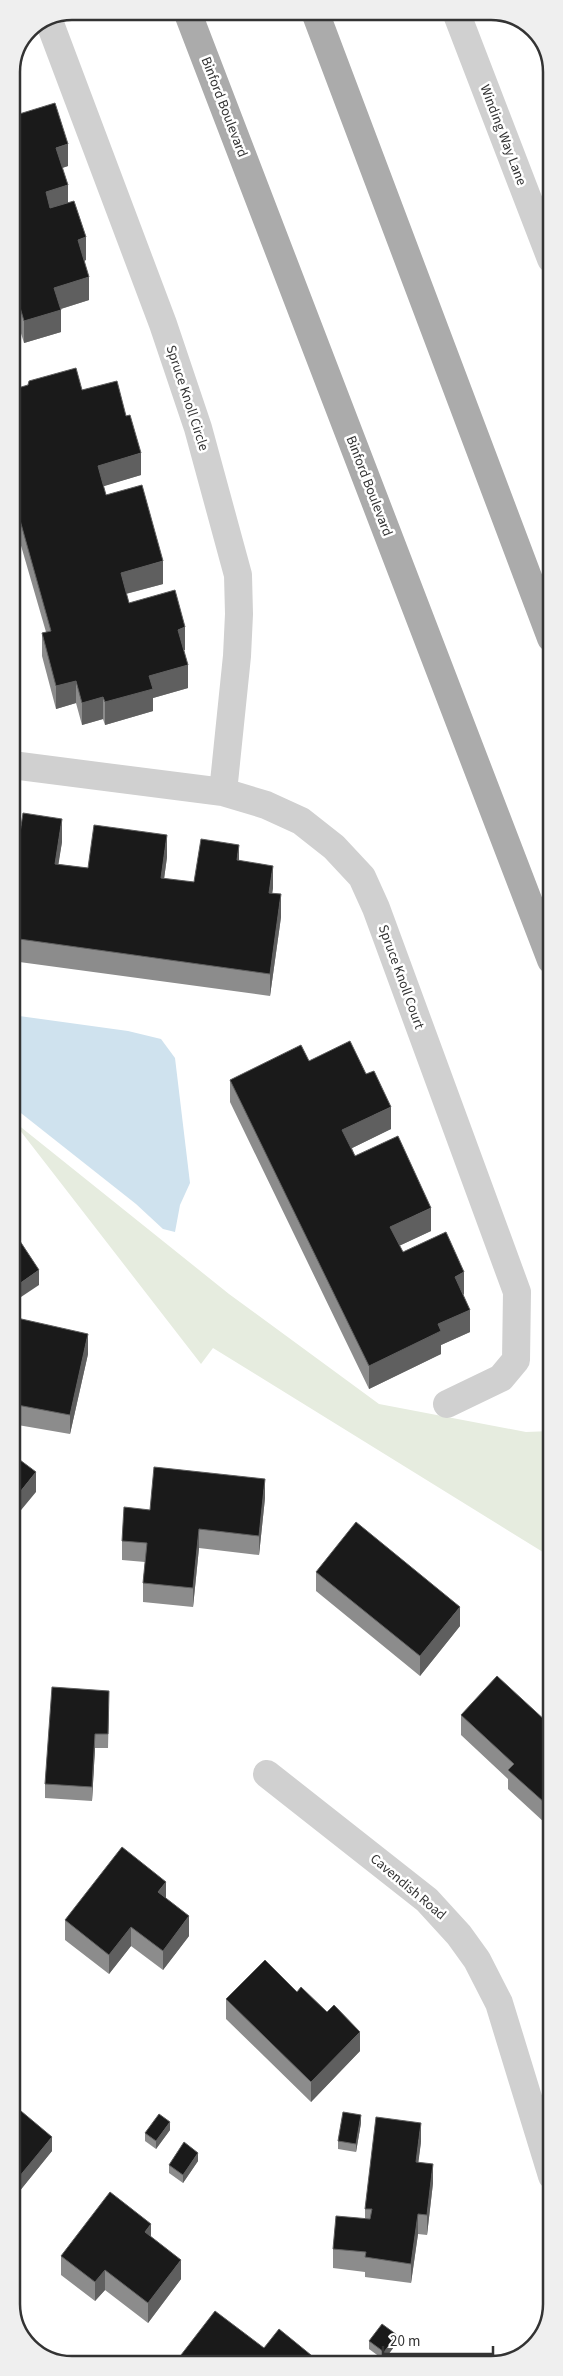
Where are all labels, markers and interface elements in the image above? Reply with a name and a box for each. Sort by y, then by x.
street label: Binford Boulevard [196,54,252,160]
street label: Winding Way Lane [475,82,531,188]
street label: Spruce Knoll Circle [161,343,214,453]
street label: Binford Boulevard [341,433,397,539]
street label: Spruce Knoll Court [373,922,429,1032]
street label: Cavendish Road [366,1849,450,1925]
scale bar [383,2324,493,2356]
text: 20 m [390,2331,420,2352]

